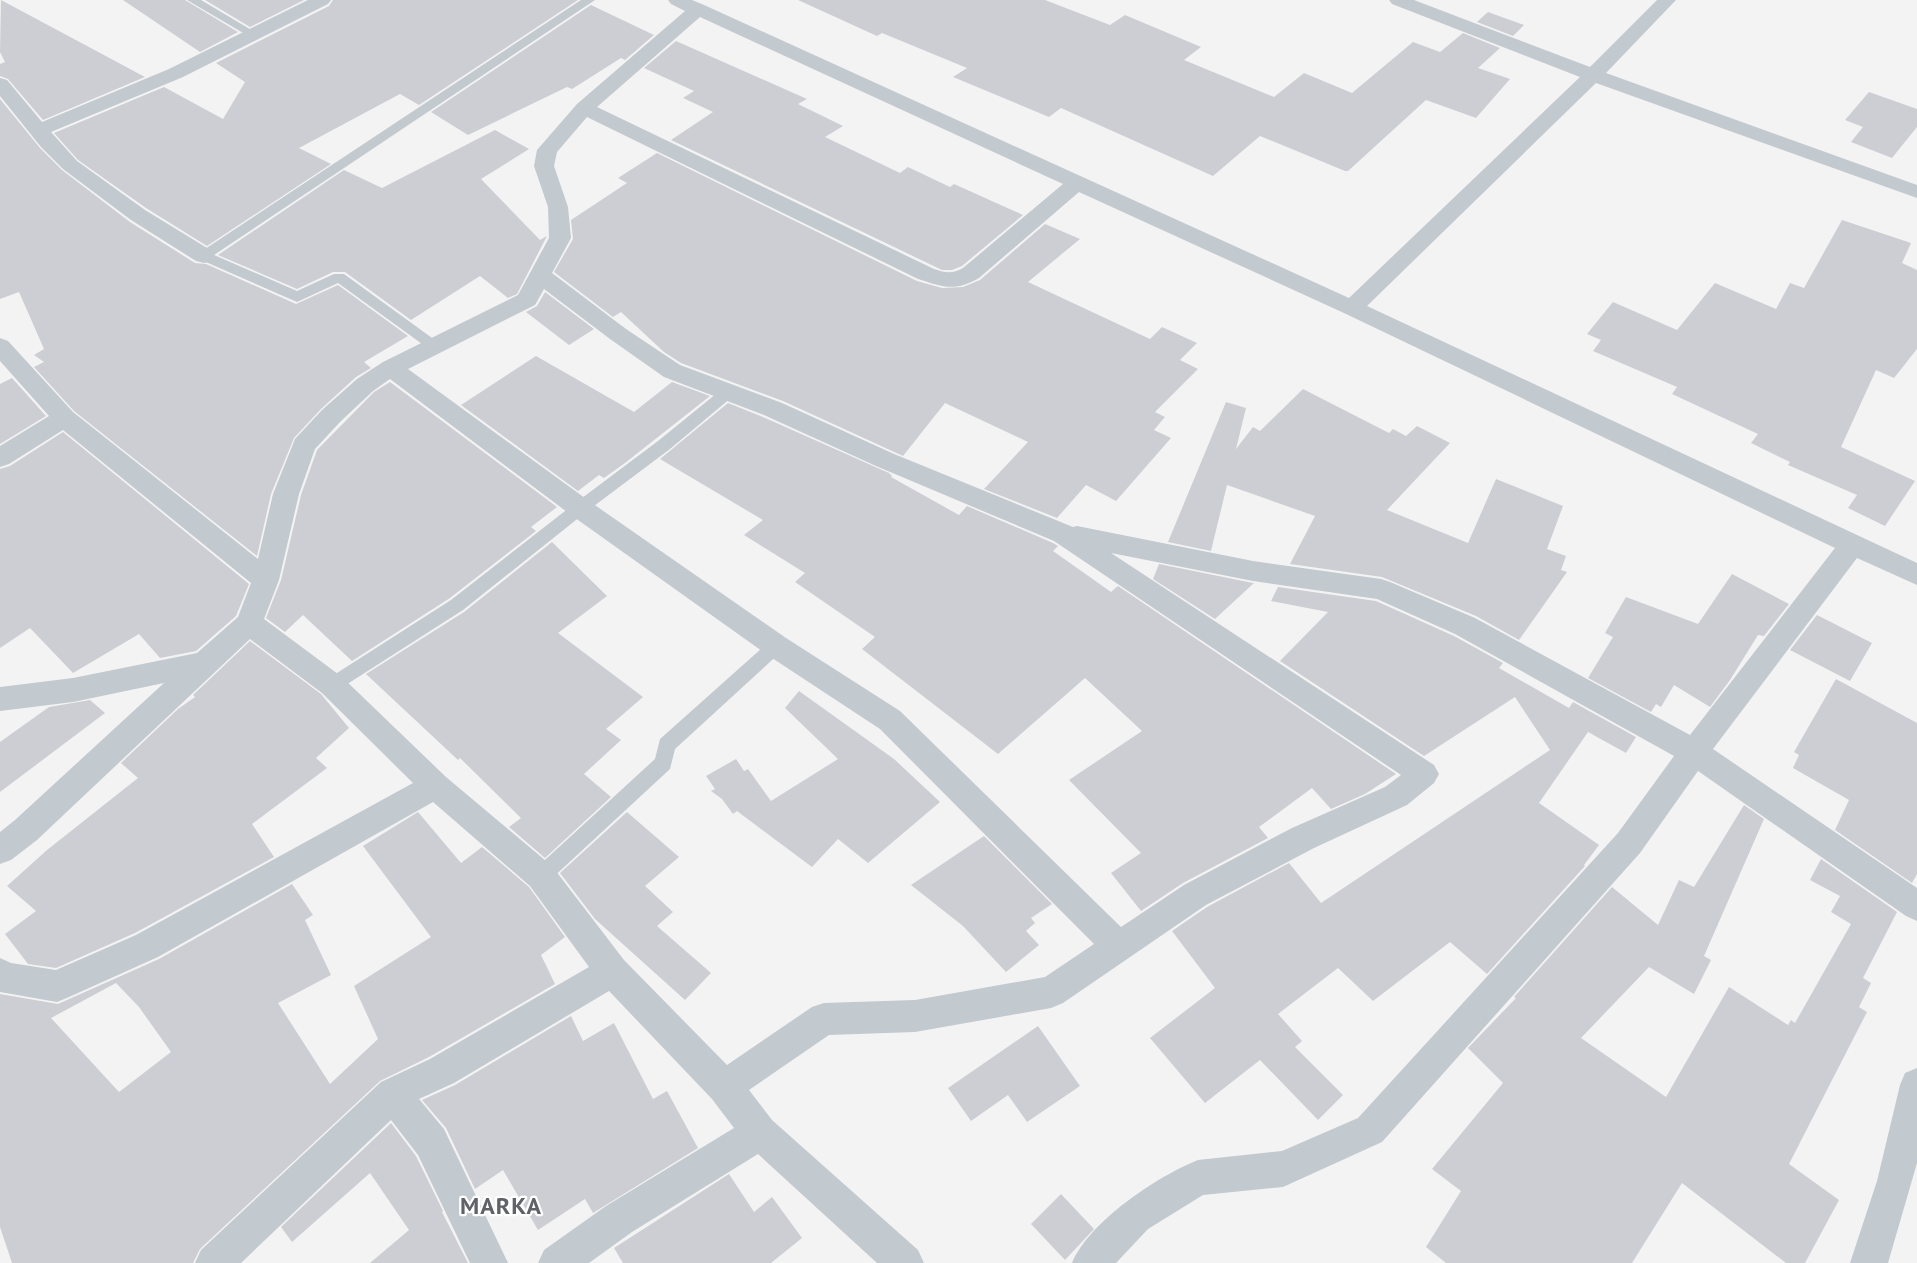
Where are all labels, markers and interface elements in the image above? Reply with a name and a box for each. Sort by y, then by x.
district label: MARKA [460,1190,542,1221]

